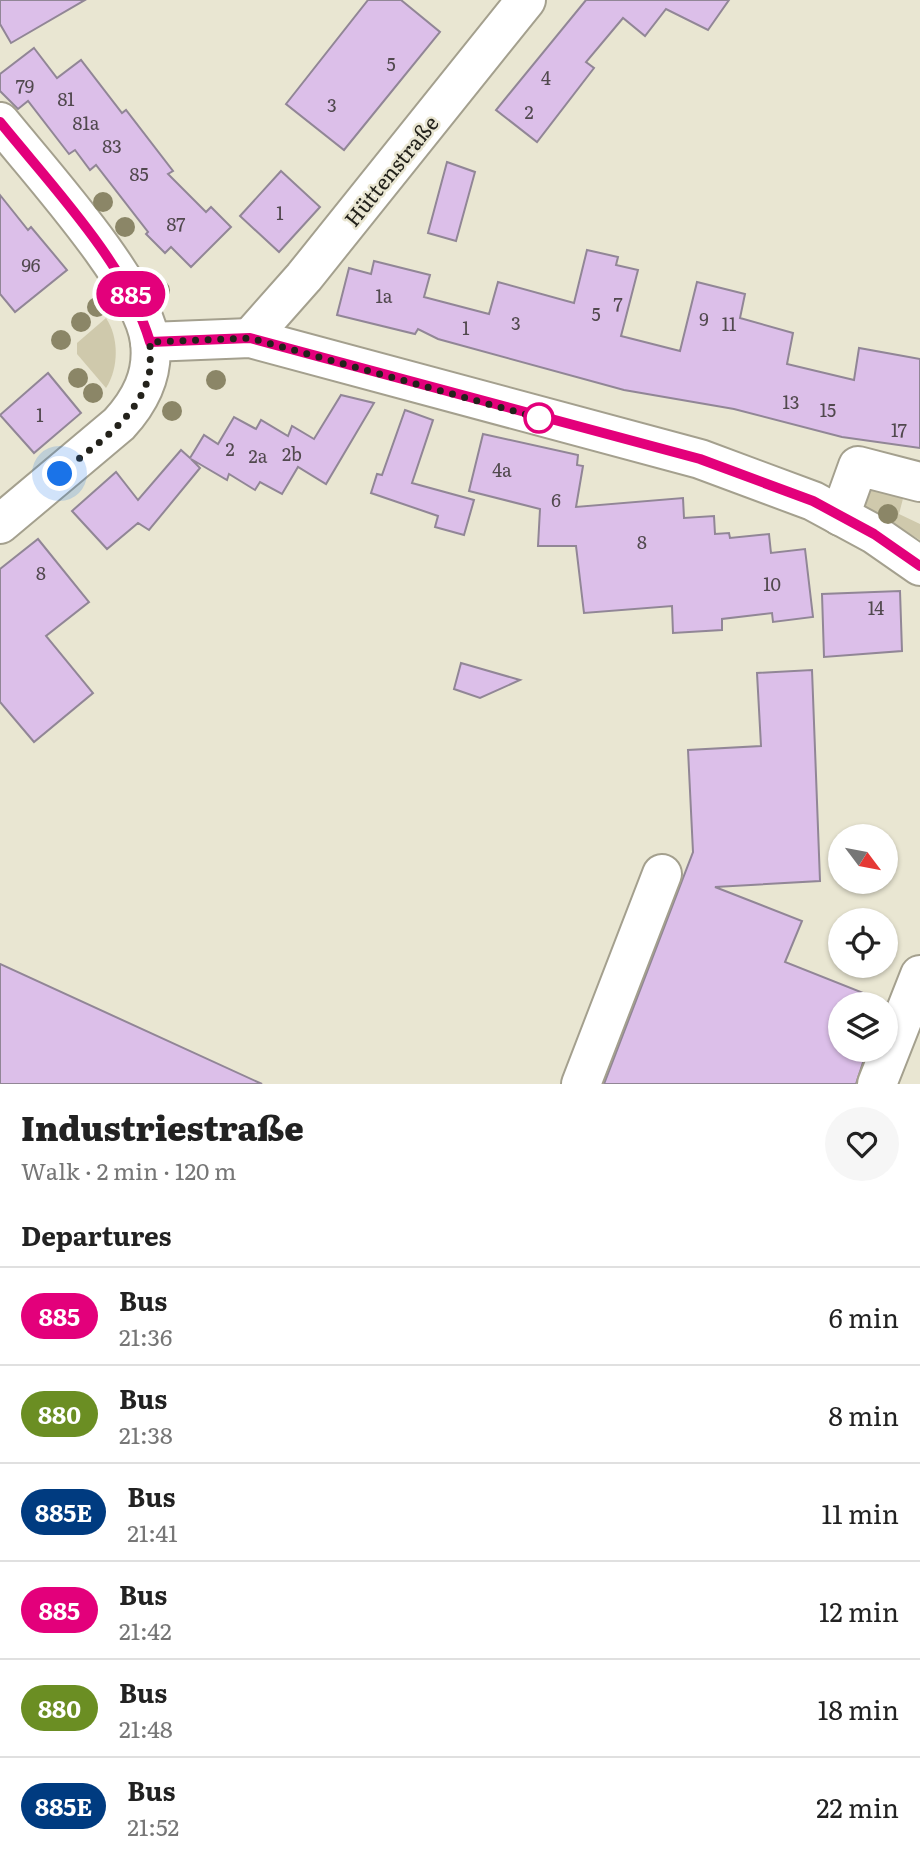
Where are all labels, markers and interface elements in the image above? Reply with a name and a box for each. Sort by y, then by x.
house number: 5 [386,50,396,77]
house number: 4 [541,64,551,91]
house number: 79 [16,72,34,99]
house number: 81 [57,85,75,112]
house number: 3 [327,91,337,118]
house number: 2 [524,98,534,125]
street label: Hüttenstraße [336,108,445,232]
house number: 81a [73,109,100,136]
house number: 83 [102,132,122,159]
house number: 85 [129,160,149,187]
house number: 1 [276,199,284,226]
house number: 87 [167,210,185,237]
house number: 96 [21,251,41,278]
line badge: 885 [91,271,171,317]
text: 885 [110,276,152,311]
house number: 1a [375,282,393,309]
house number: 7 [613,290,623,317]
house number: 5 [591,300,601,327]
house number: 9 [699,305,709,332]
house number: 3 [511,309,521,336]
house number: 11 [722,310,736,337]
house number: 1 [462,314,470,341]
house number: 13 [782,388,800,415]
house number: 15 [820,396,836,423]
house number: 1 [36,401,44,428]
unlabelled marker [524,403,554,433]
house number: 17 [891,416,907,443]
house number: 2 [225,435,235,462]
house number: 2b [282,440,302,467]
house number: 2a [249,442,268,469]
your location [42,456,77,491]
house number: 4a [492,456,512,483]
house number: 6 [551,486,561,513]
house number: 8 [637,528,647,555]
house number: 8 [36,559,46,586]
house number: 10 [763,570,781,597]
house number: 14 [868,594,884,621]
north arrow [828,824,898,894]
map controls [828,824,898,1062]
button: locate [828,908,898,978]
button: layers [828,992,898,1062]
text: Industriestraße [21,1102,304,1151]
button: heart [825,1107,899,1181]
text: Walk · 2 min · 120 m [21,1153,236,1187]
text: Departures [21,1215,172,1254]
text: Bus [119,1280,167,1319]
text: 6 min [829,1297,899,1336]
text: 885 [39,1298,80,1333]
text: 21:36 [119,1319,172,1353]
text: Bus [119,1378,167,1417]
text: 8 min [828,1395,899,1434]
text: 880 [38,1396,81,1431]
text: 21:38 [119,1417,173,1451]
text: Bus [127,1476,176,1515]
text: 11 min [822,1493,899,1532]
text: 885E [35,1494,92,1529]
text: 21:41 [127,1515,178,1549]
text: Bus [119,1574,167,1613]
text: 12 min [819,1591,899,1630]
text: 885 [39,1592,80,1627]
text: 21:42 [119,1613,172,1647]
text: Bus [119,1672,167,1711]
text: 18 min [818,1689,899,1728]
text: 880 [38,1690,81,1725]
text: 21:48 [119,1711,173,1745]
text: Bus [127,1770,176,1809]
text: 22 min [816,1787,899,1826]
text: 885E [35,1788,92,1823]
text: 21:52 [127,1809,179,1843]

